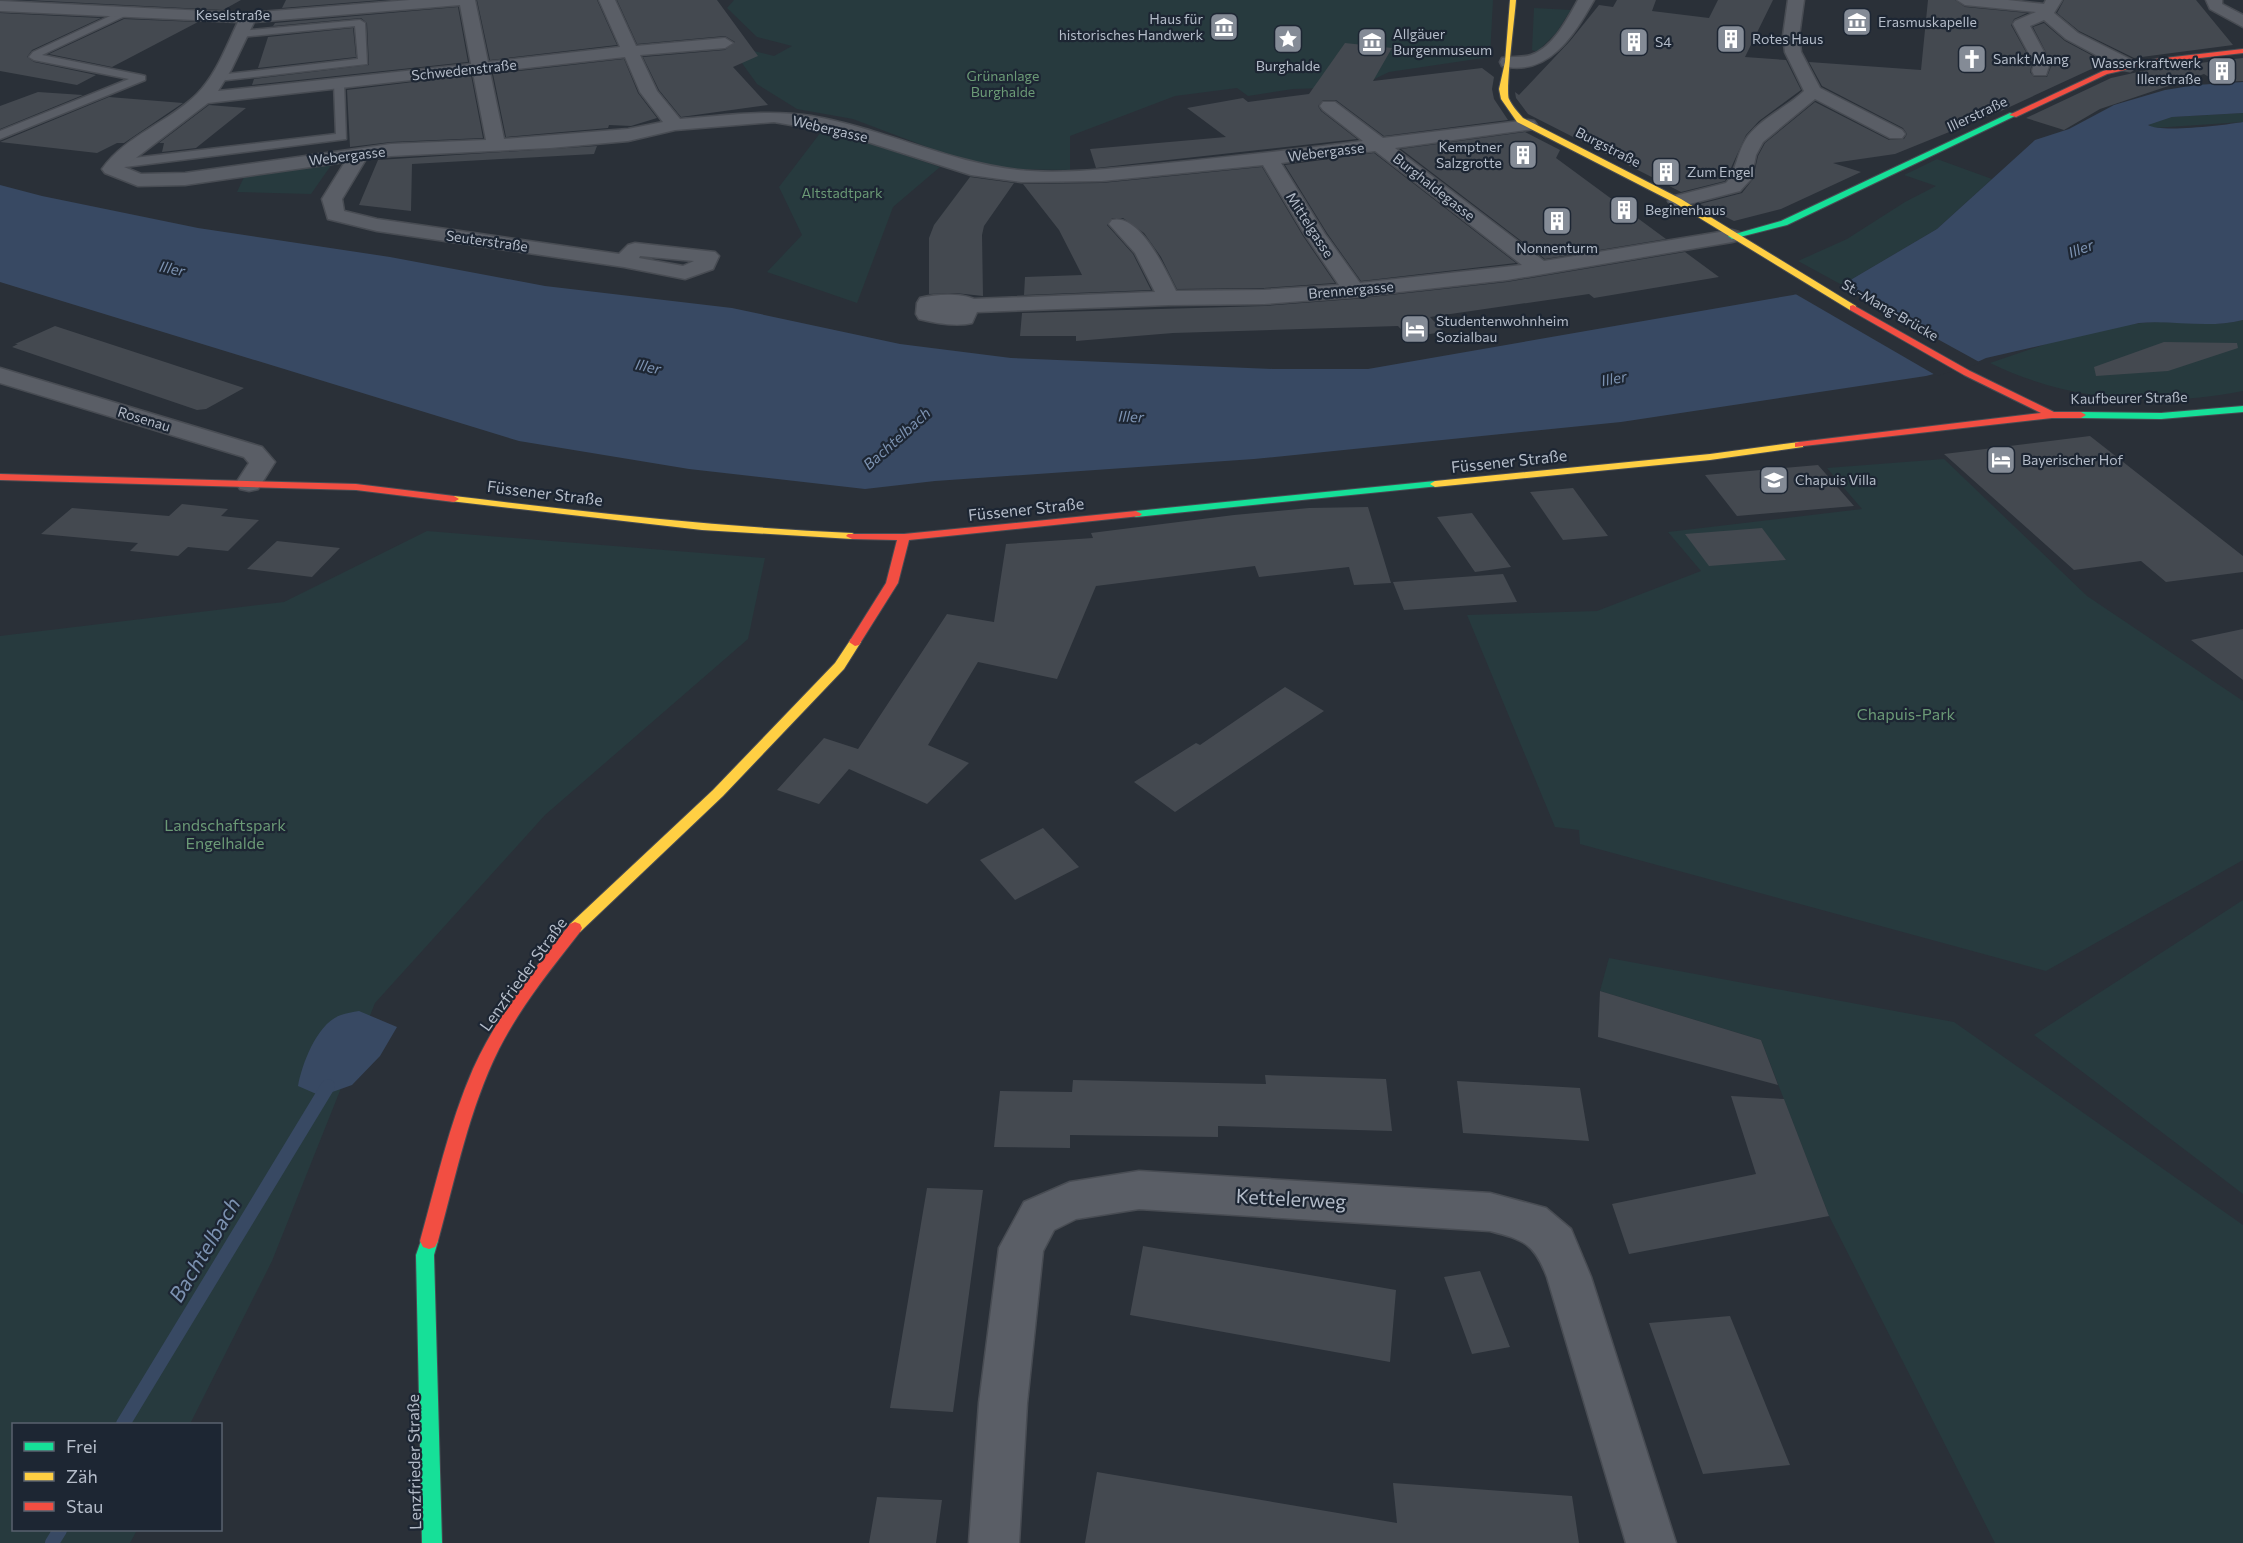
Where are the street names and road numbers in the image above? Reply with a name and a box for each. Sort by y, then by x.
street label: Keselstraße [196,6,270,23]
street label: Schwedenstraße [411,56,517,83]
street label: Illerstraße [1944,92,2010,135]
street label: Webergasse [791,112,869,145]
street label: Burgstraße [1573,123,1644,170]
street label: Webergasse [1287,138,1365,165]
street label: Webergasse [308,142,386,169]
street label: Burghaldegasse [1390,149,1479,224]
street label: Mittelgasse [1283,189,1338,260]
street label: Seuterstraße [445,226,529,255]
street label: St.-Mang-Brücke [1839,275,1942,344]
street label: Brennergasse [1308,277,1394,302]
street label: Kaufbeurer Straße [2070,388,2188,407]
street label: Rosenau [116,402,172,435]
street label: Füssener Straße [1450,445,1568,476]
street label: Füssener Straße [486,476,604,509]
street label: Füssener Straße [967,493,1085,524]
street label: Lenzfrieder Straße [475,913,570,1034]
street label: Kettelerweg [1235,1183,1347,1213]
street label: Lenzfrieder Straße [403,1394,424,1530]

